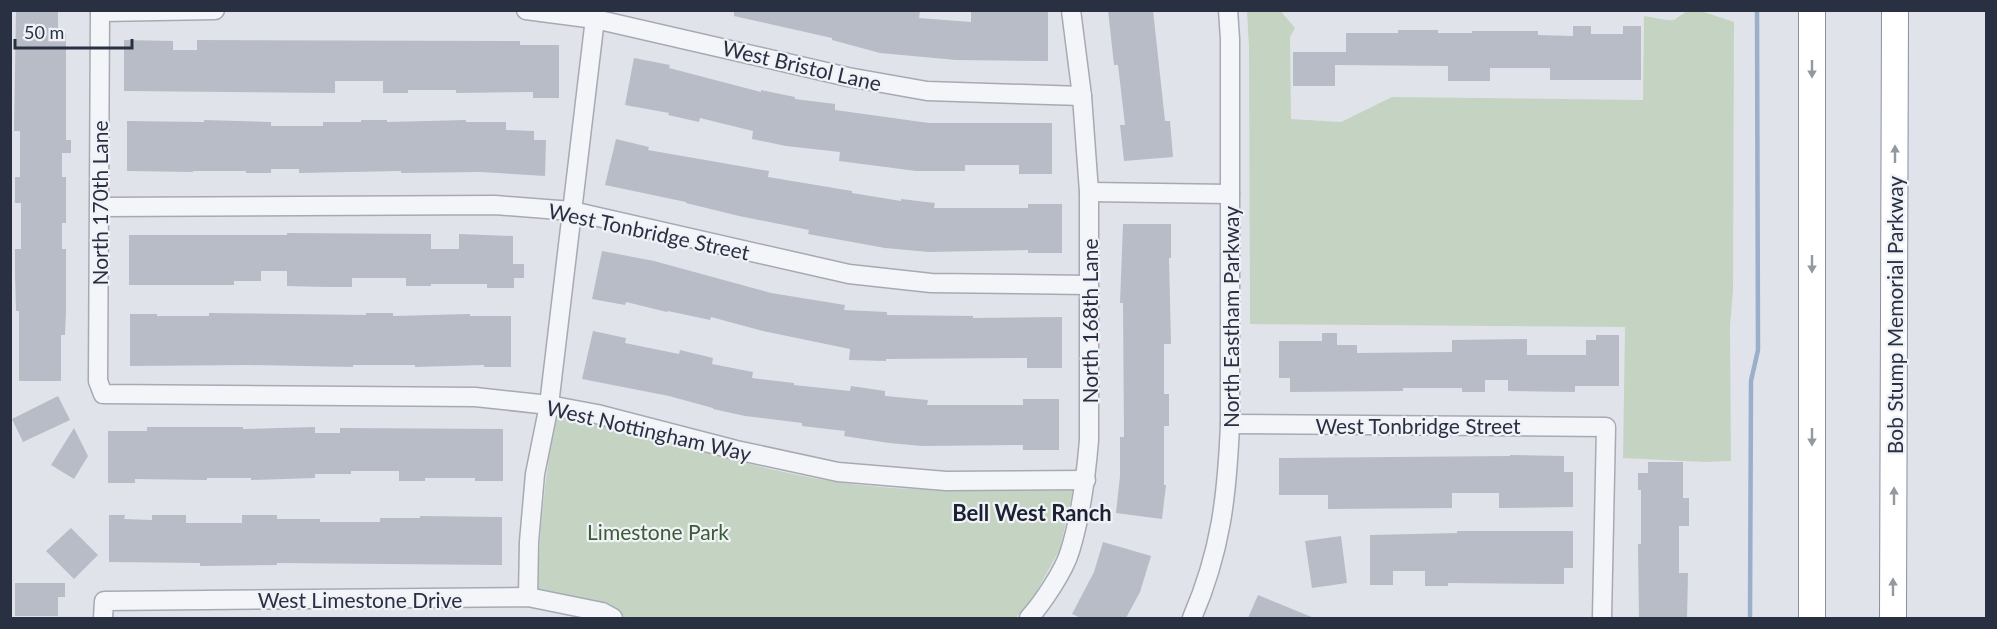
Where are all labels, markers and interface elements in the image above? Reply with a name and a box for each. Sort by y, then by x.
scale bar [15,12,132,50]
text: 50 m [24,21,64,43]
street label: West Bristol Lane [720,35,884,95]
one-way arrow [1807,60,1817,79]
street label: North 170th Lane [87,120,112,286]
one-way arrow [1890,145,1900,164]
street label: Bob Stump Memorial Parkway [1882,176,1907,454]
street label: West Tonbridge Street [546,197,752,265]
street label: North Eastham Parkway [1218,206,1243,428]
street label: North 168th Lane [1077,238,1102,404]
one-way arrow [1807,255,1817,274]
street label: West Nottingham Way [544,394,754,466]
street label: West Tonbridge Street [1315,413,1521,438]
one-way arrow [1807,428,1817,447]
one-way arrow [1889,487,1899,506]
district label: Bell West Ranch [952,499,1112,526]
park label: Limestone Park [587,519,729,544]
one-way arrow [1888,577,1898,596]
street label: West Limestone Drive [258,587,462,612]

